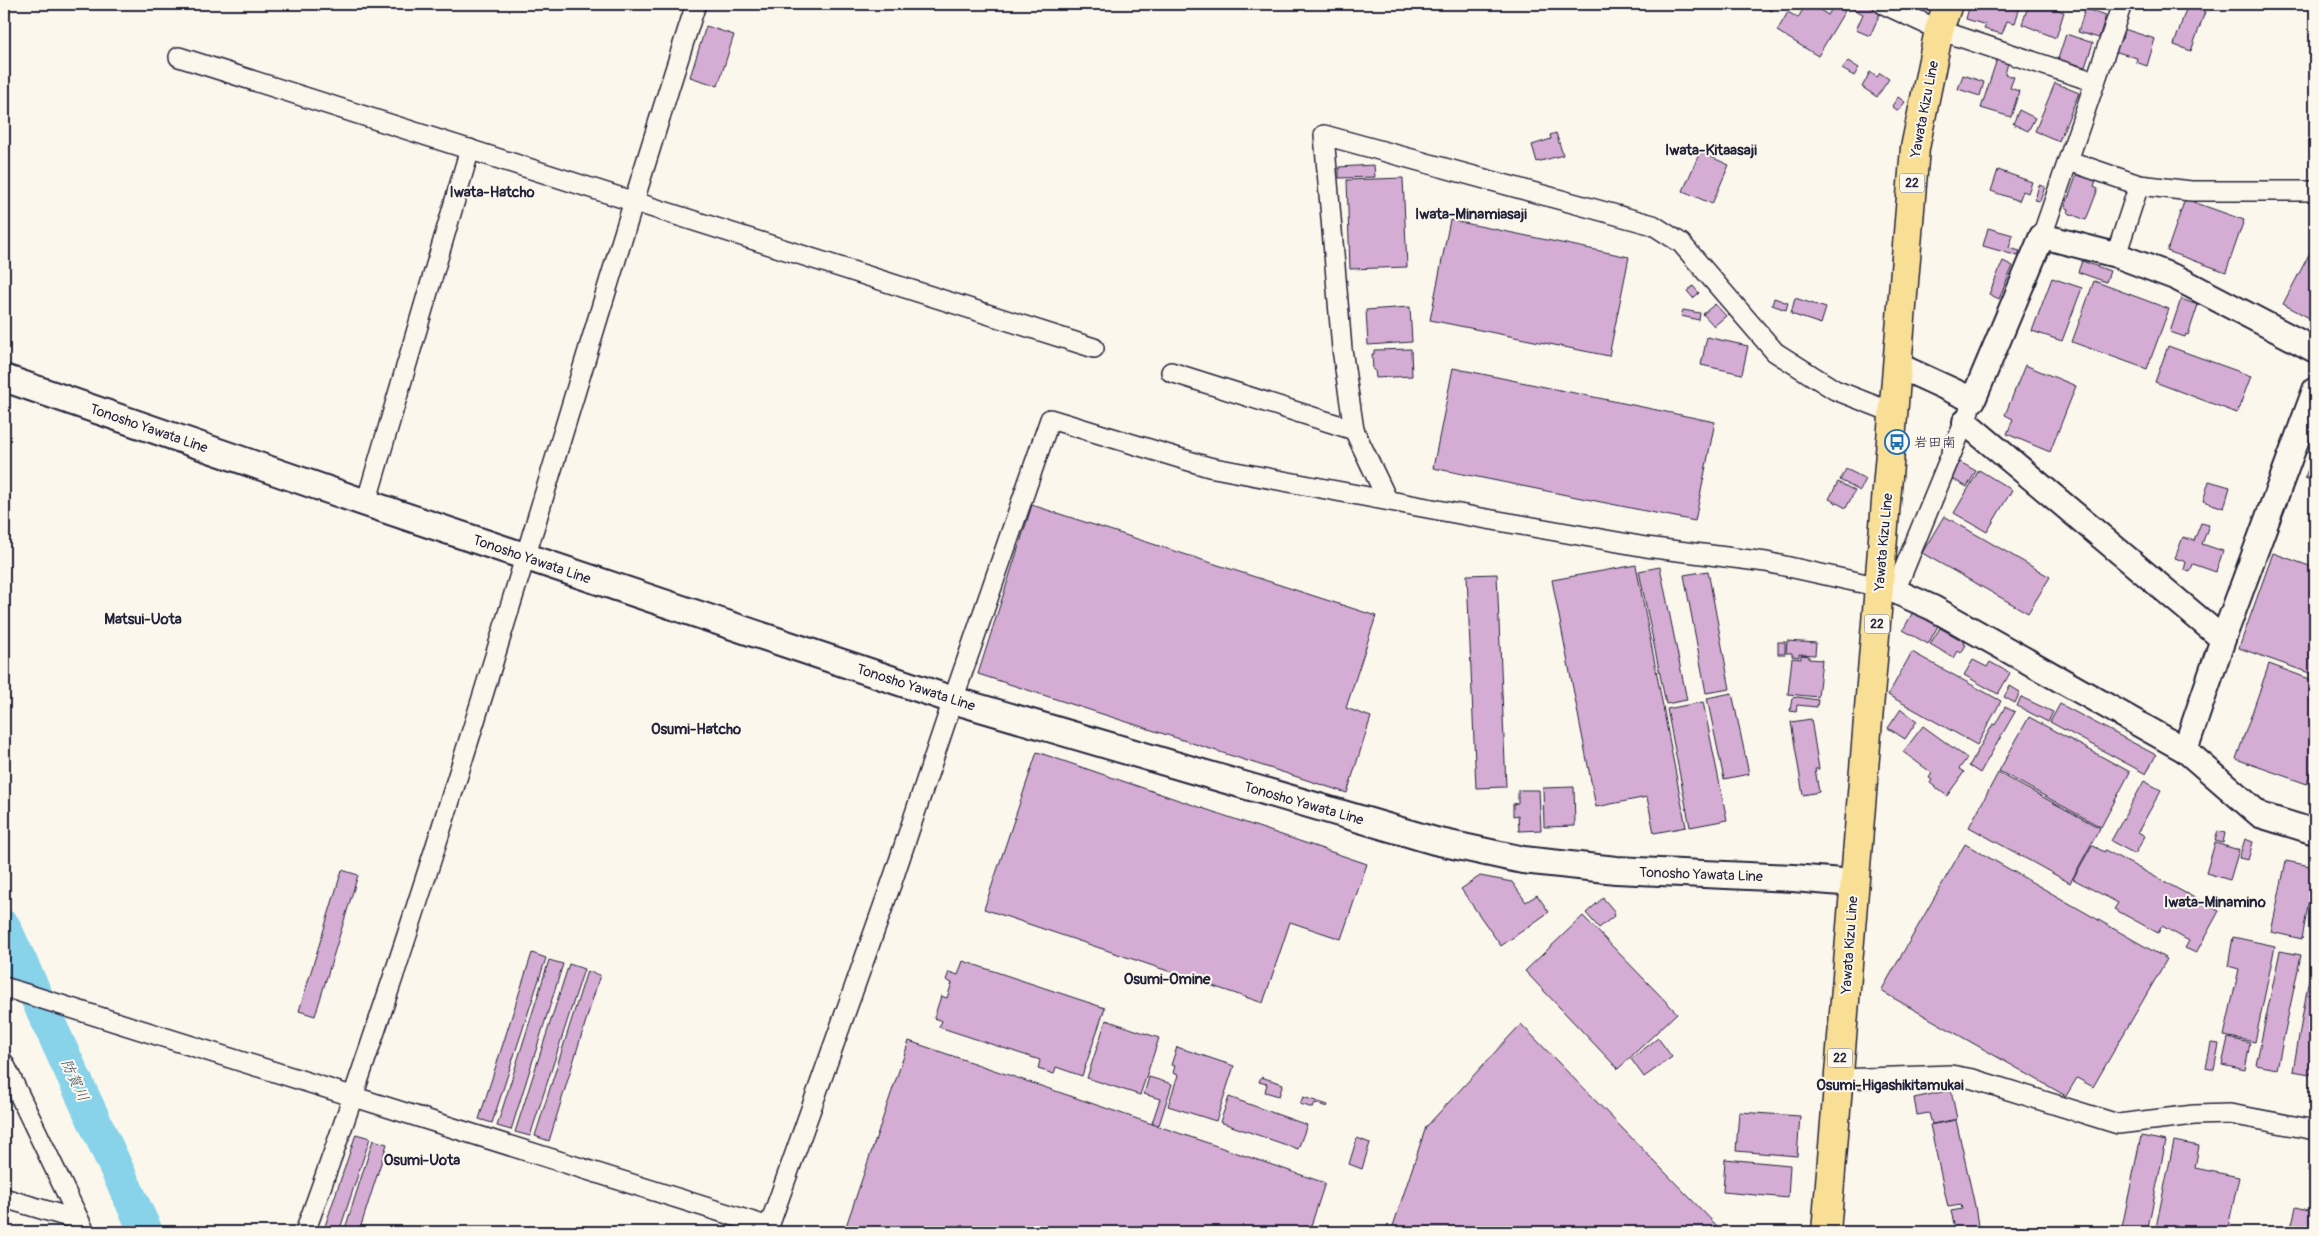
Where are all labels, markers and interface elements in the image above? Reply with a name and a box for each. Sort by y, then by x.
street label: Yawata Kizu Line [1907,59,1942,160]
district label: Iwata-Kitaasaji [1665,141,1757,160]
road number: 22 [1900,174,1924,192]
district label: Iwata-Hatcho [449,183,535,202]
district label: Iwata-Minamiasaji [1415,205,1527,224]
street label: Tonosho Yawata Line [88,400,210,457]
bus stop icon: 岩田南 [1884,429,1910,455]
place label: 岩田南 [1914,434,1956,451]
street label: Yawata Kizu Line [1871,492,1896,593]
street label: Tonosho Yawata Line [471,531,593,588]
district label: Matsui-Uota [104,610,182,629]
road number: 22 [1864,614,1890,634]
street label: Tonosho Yawata Line [854,660,977,715]
district label: Osumi-Hatcho [651,720,741,739]
street label: Tonosho Yawata Line [1242,778,1366,829]
street label: Tonosho Yawata Line [1639,864,1763,885]
district label: Iwata-Minamino [2164,893,2266,912]
street label: Yawata Kizu Line [1838,895,1861,996]
district label: Osumi-Omine [1124,970,1211,989]
road number: 22 [1828,1048,1852,1068]
water label: 防賀川 [56,1056,93,1105]
district label: Osumi-Higashikitamukai [1816,1076,1964,1095]
district label: Osumi-Uota [384,1151,460,1170]

